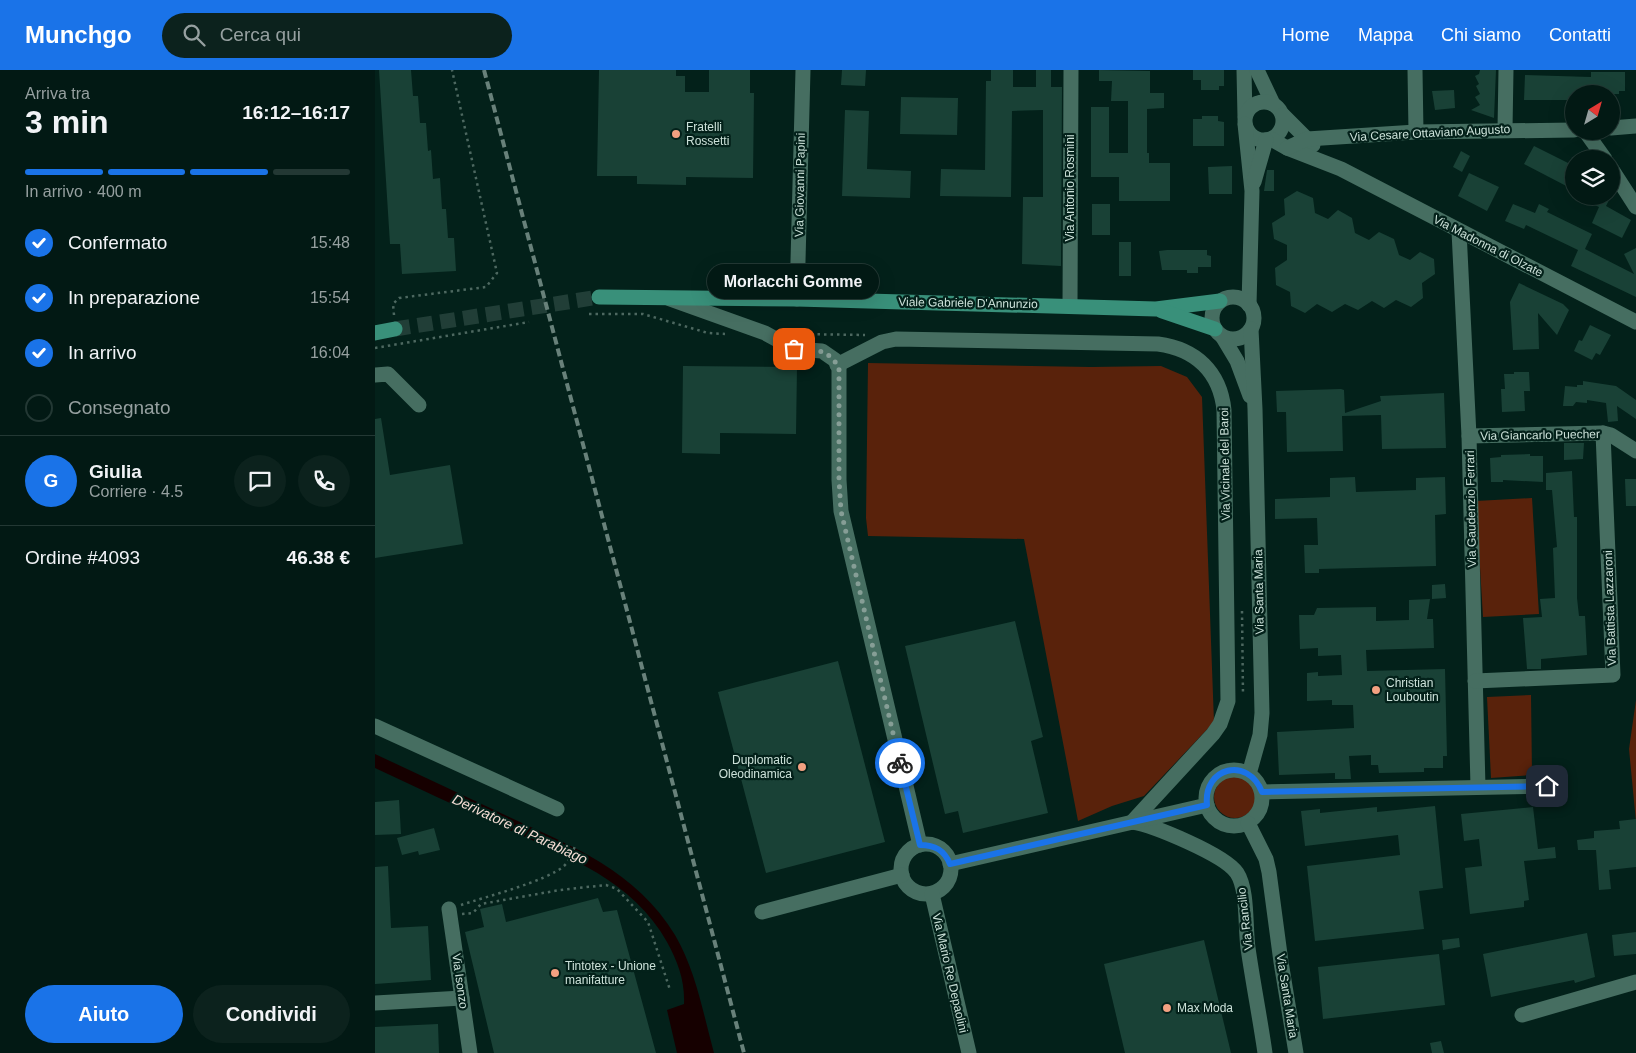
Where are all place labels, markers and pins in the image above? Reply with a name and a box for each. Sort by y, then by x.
place label: Fratelli Rossetti [686,120,729,148]
marker: Fratelli Rossetti [670,128,682,140]
callout: Morlacchi Gomme [708,264,880,299]
pin [773,328,815,370]
place label: Christian Louboutin [1386,676,1439,704]
marker: Christian Louboutin [1370,684,1382,696]
place label: Duplomatic Oleodinamica [719,753,792,781]
marker: Duplomatic Oleodinamica [796,761,808,773]
pin [1526,765,1568,807]
place label: Tintotex - Unione manifatture [565,959,656,987]
marker: Tintotex - Unione manifatture [549,967,561,979]
place label: Max Moda [1177,1001,1233,1015]
marker: Max Moda [1161,1002,1173,1014]

